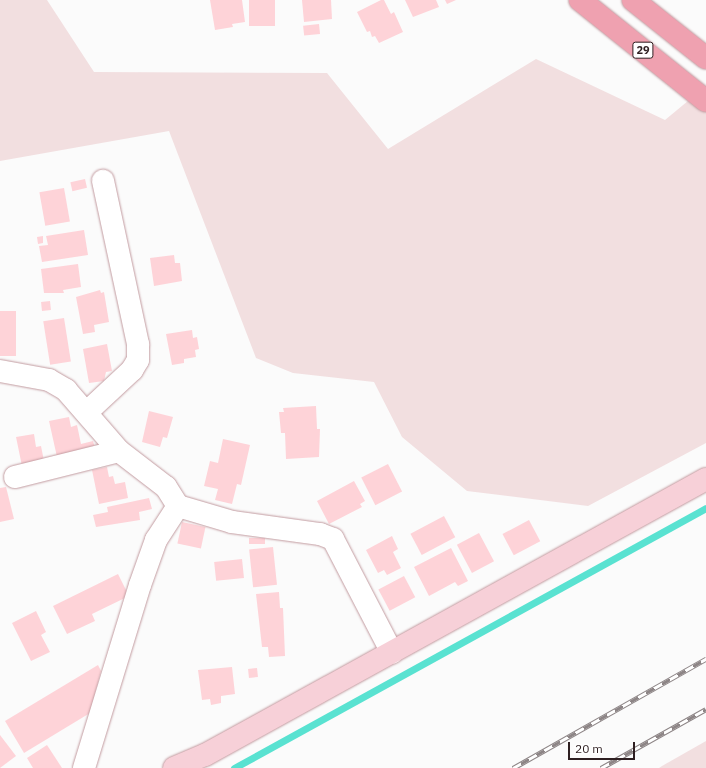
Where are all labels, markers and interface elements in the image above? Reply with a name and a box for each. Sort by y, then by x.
road number: 29 [632,41,654,59]
scale bar [570,734,637,760]
text: 20 m [575,741,603,756]

